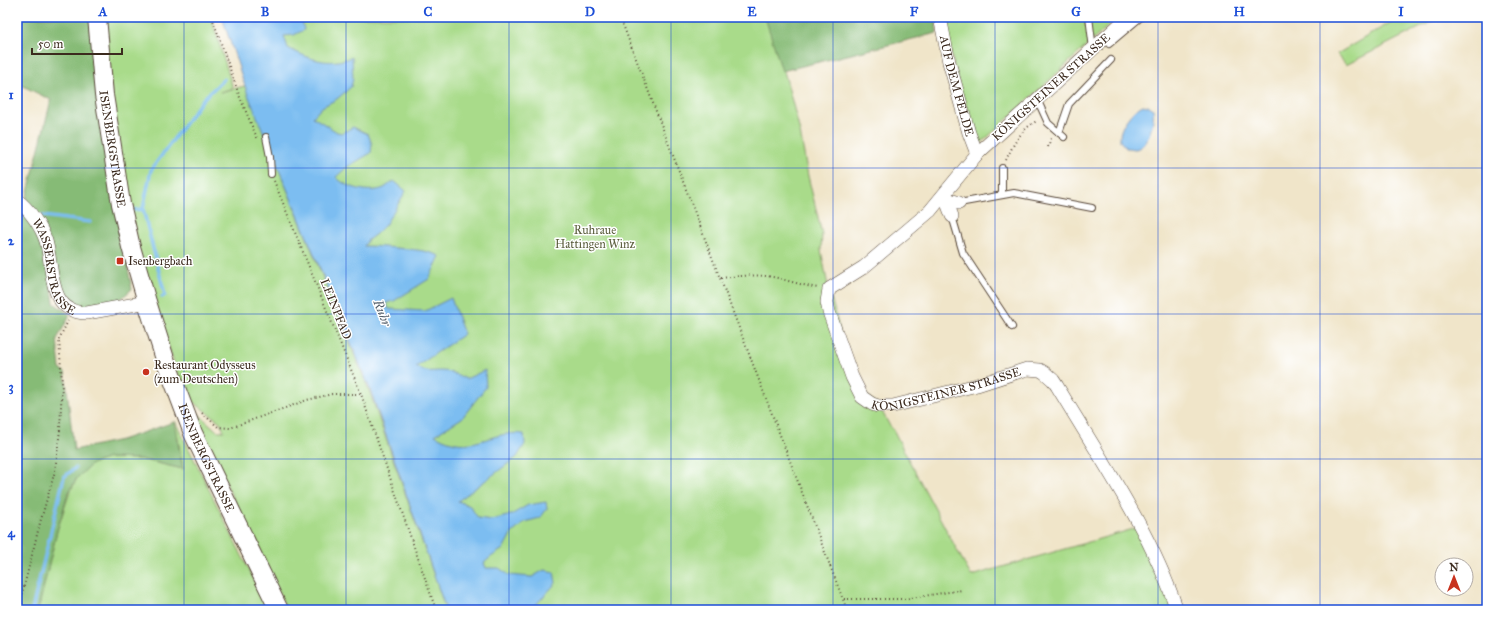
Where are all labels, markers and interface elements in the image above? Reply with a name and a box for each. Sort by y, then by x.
text: A [98,4,108,20]
text: B [261,4,270,20]
text: C [424,4,433,20]
text: D [585,4,595,20]
text: E [747,4,757,20]
text: F [910,4,919,20]
text: G [1071,4,1081,20]
text: H [1233,4,1245,20]
text: I [1398,4,1404,20]
street label: KÖNIGSTEINER STRASSE [989,29,1113,144]
scale bar [32,30,122,56]
street label: AUF DEM FELDE [937,33,977,138]
text: 50 m [38,37,63,51]
text: 1 [8,87,14,103]
street label: ISENBERGSTRASSE [97,90,129,209]
street label: WASSERSTRASSE [29,216,78,318]
park label: Ruhraue Hattingen Winz [555,223,636,252]
text: 2 [8,233,15,249]
place label: Isenbergbach [128,254,193,269]
marker: Isenbergbach [115,256,125,266]
street label: LEINPFAD [317,276,355,342]
water label: Ruhr [369,296,395,329]
place label: Restaurant Odysseus (zum Deutschen) [154,358,256,386]
street label: KÖNIGSTEINER STRASSE [869,364,1023,414]
marker: Restaurant Odysseus (zum Deutschen) [141,367,151,377]
text: 3 [8,379,14,395]
street label: ISENBERGSTRASSE [175,401,238,515]
text: 4 [7,525,15,541]
north arrow [1434,557,1474,597]
text: N [1449,561,1459,574]

